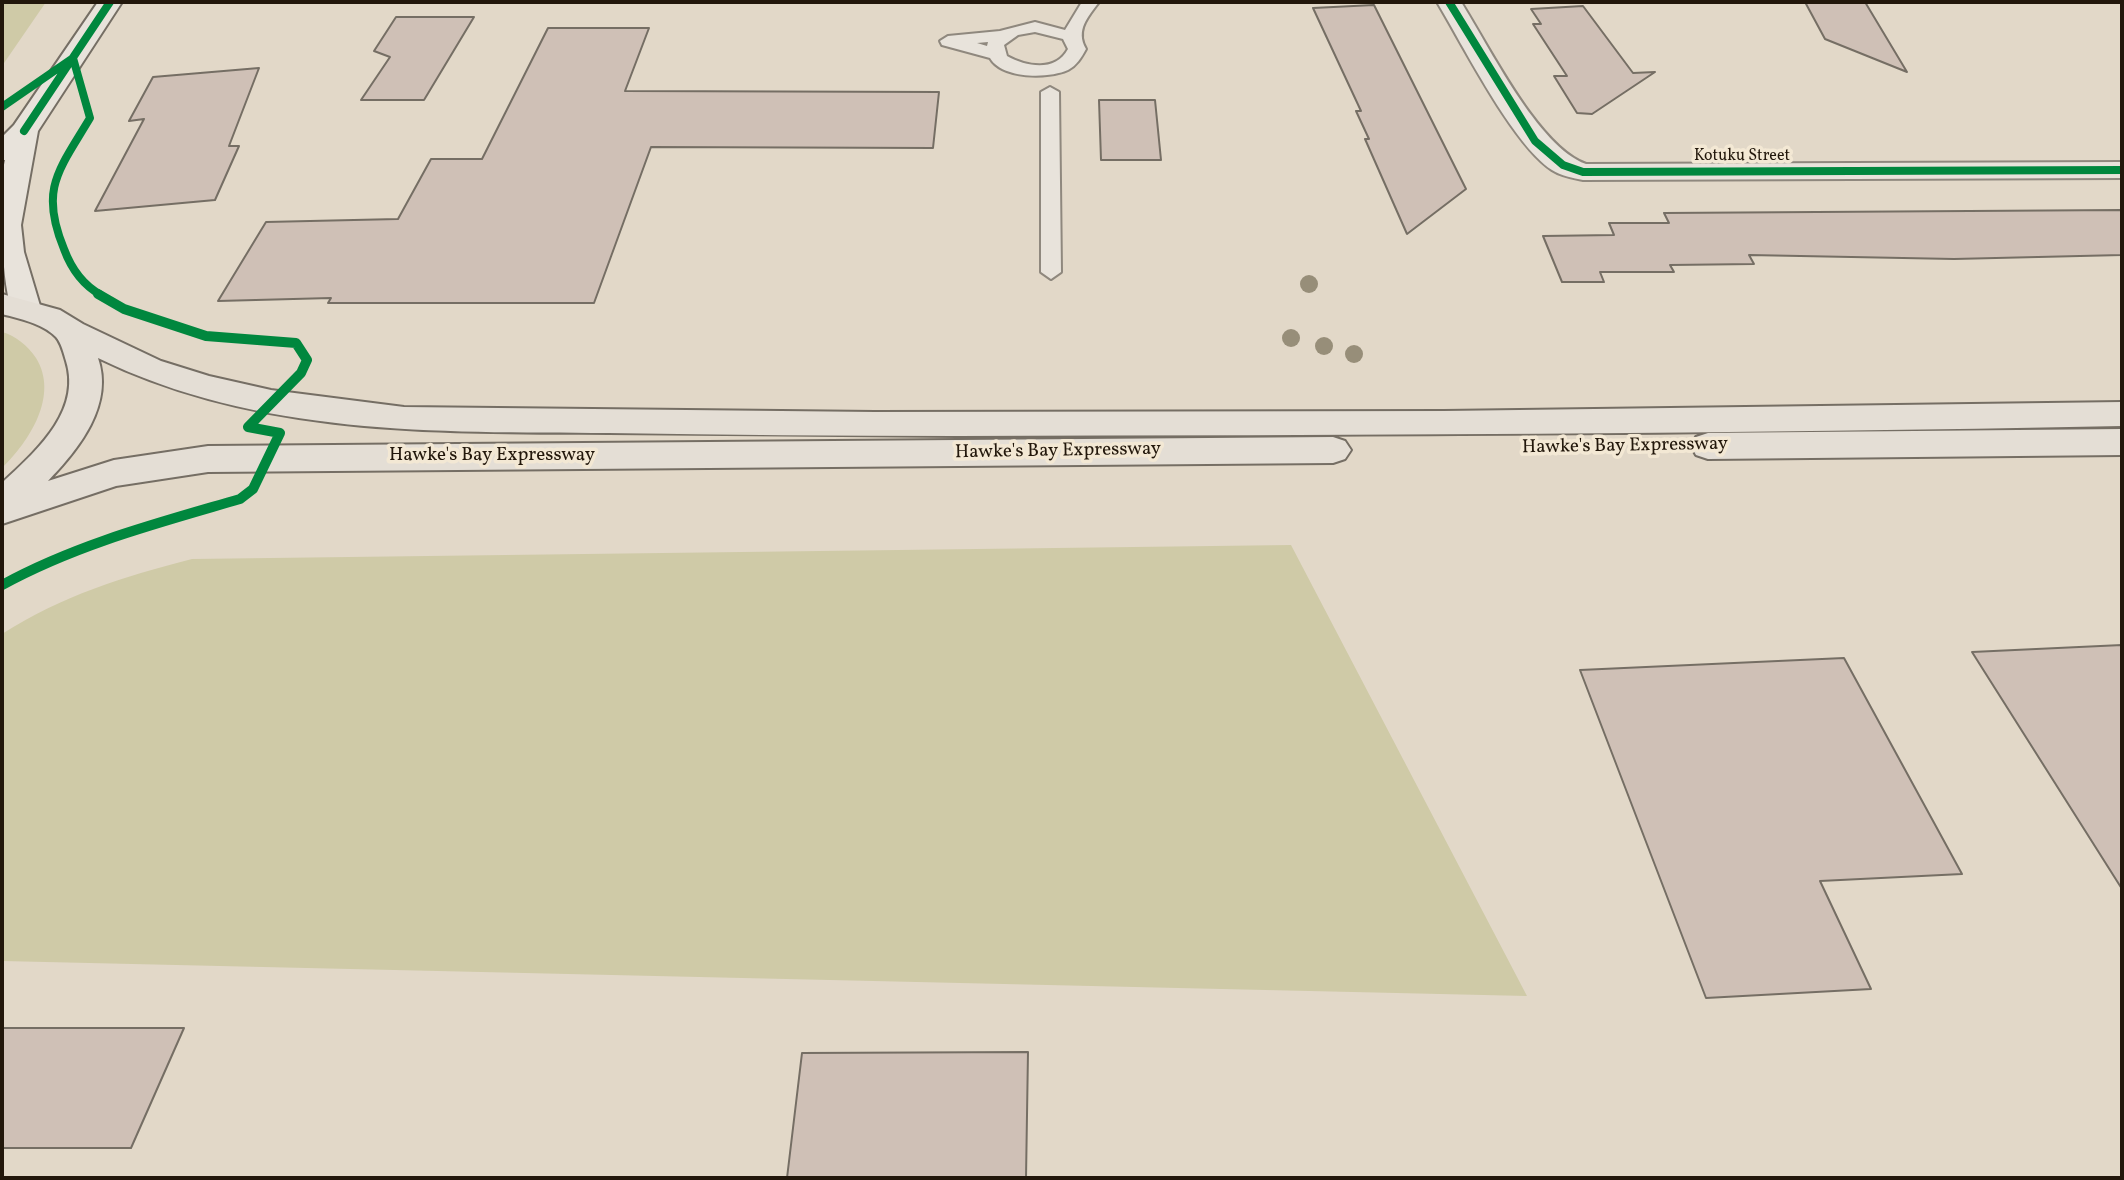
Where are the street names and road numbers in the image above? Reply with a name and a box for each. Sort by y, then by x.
street label: Kotuku Street [1694,147,1790,167]
street label: Hawke's Bay Expressway [1522,434,1728,460]
street label: Hawke's Bay Expressway [955,439,1161,465]
street label: Hawke's Bay Expressway [389,446,595,468]

